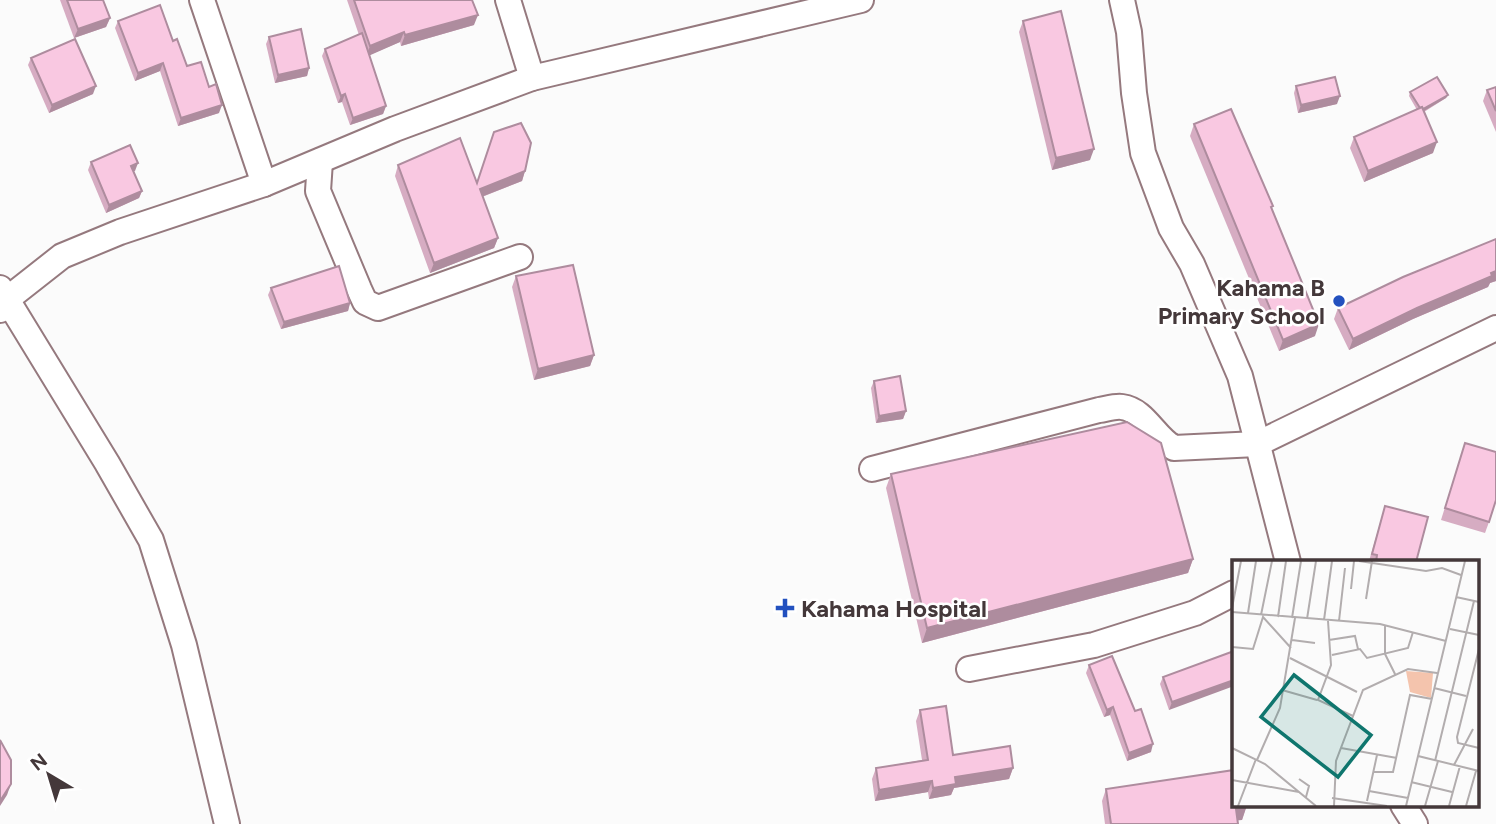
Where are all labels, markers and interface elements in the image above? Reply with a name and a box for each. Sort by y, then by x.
place label: Kahama B Primary School [1158,273,1325,330]
marker: Kahama B Primary School [1331,293,1347,309]
inset map [1232,560,1478,806]
place label: Kahama Hospital [801,594,987,623]
marker: Kahama Hospital [775,598,795,618]
north arrow [14,740,84,810]
text: N [26,748,52,776]

